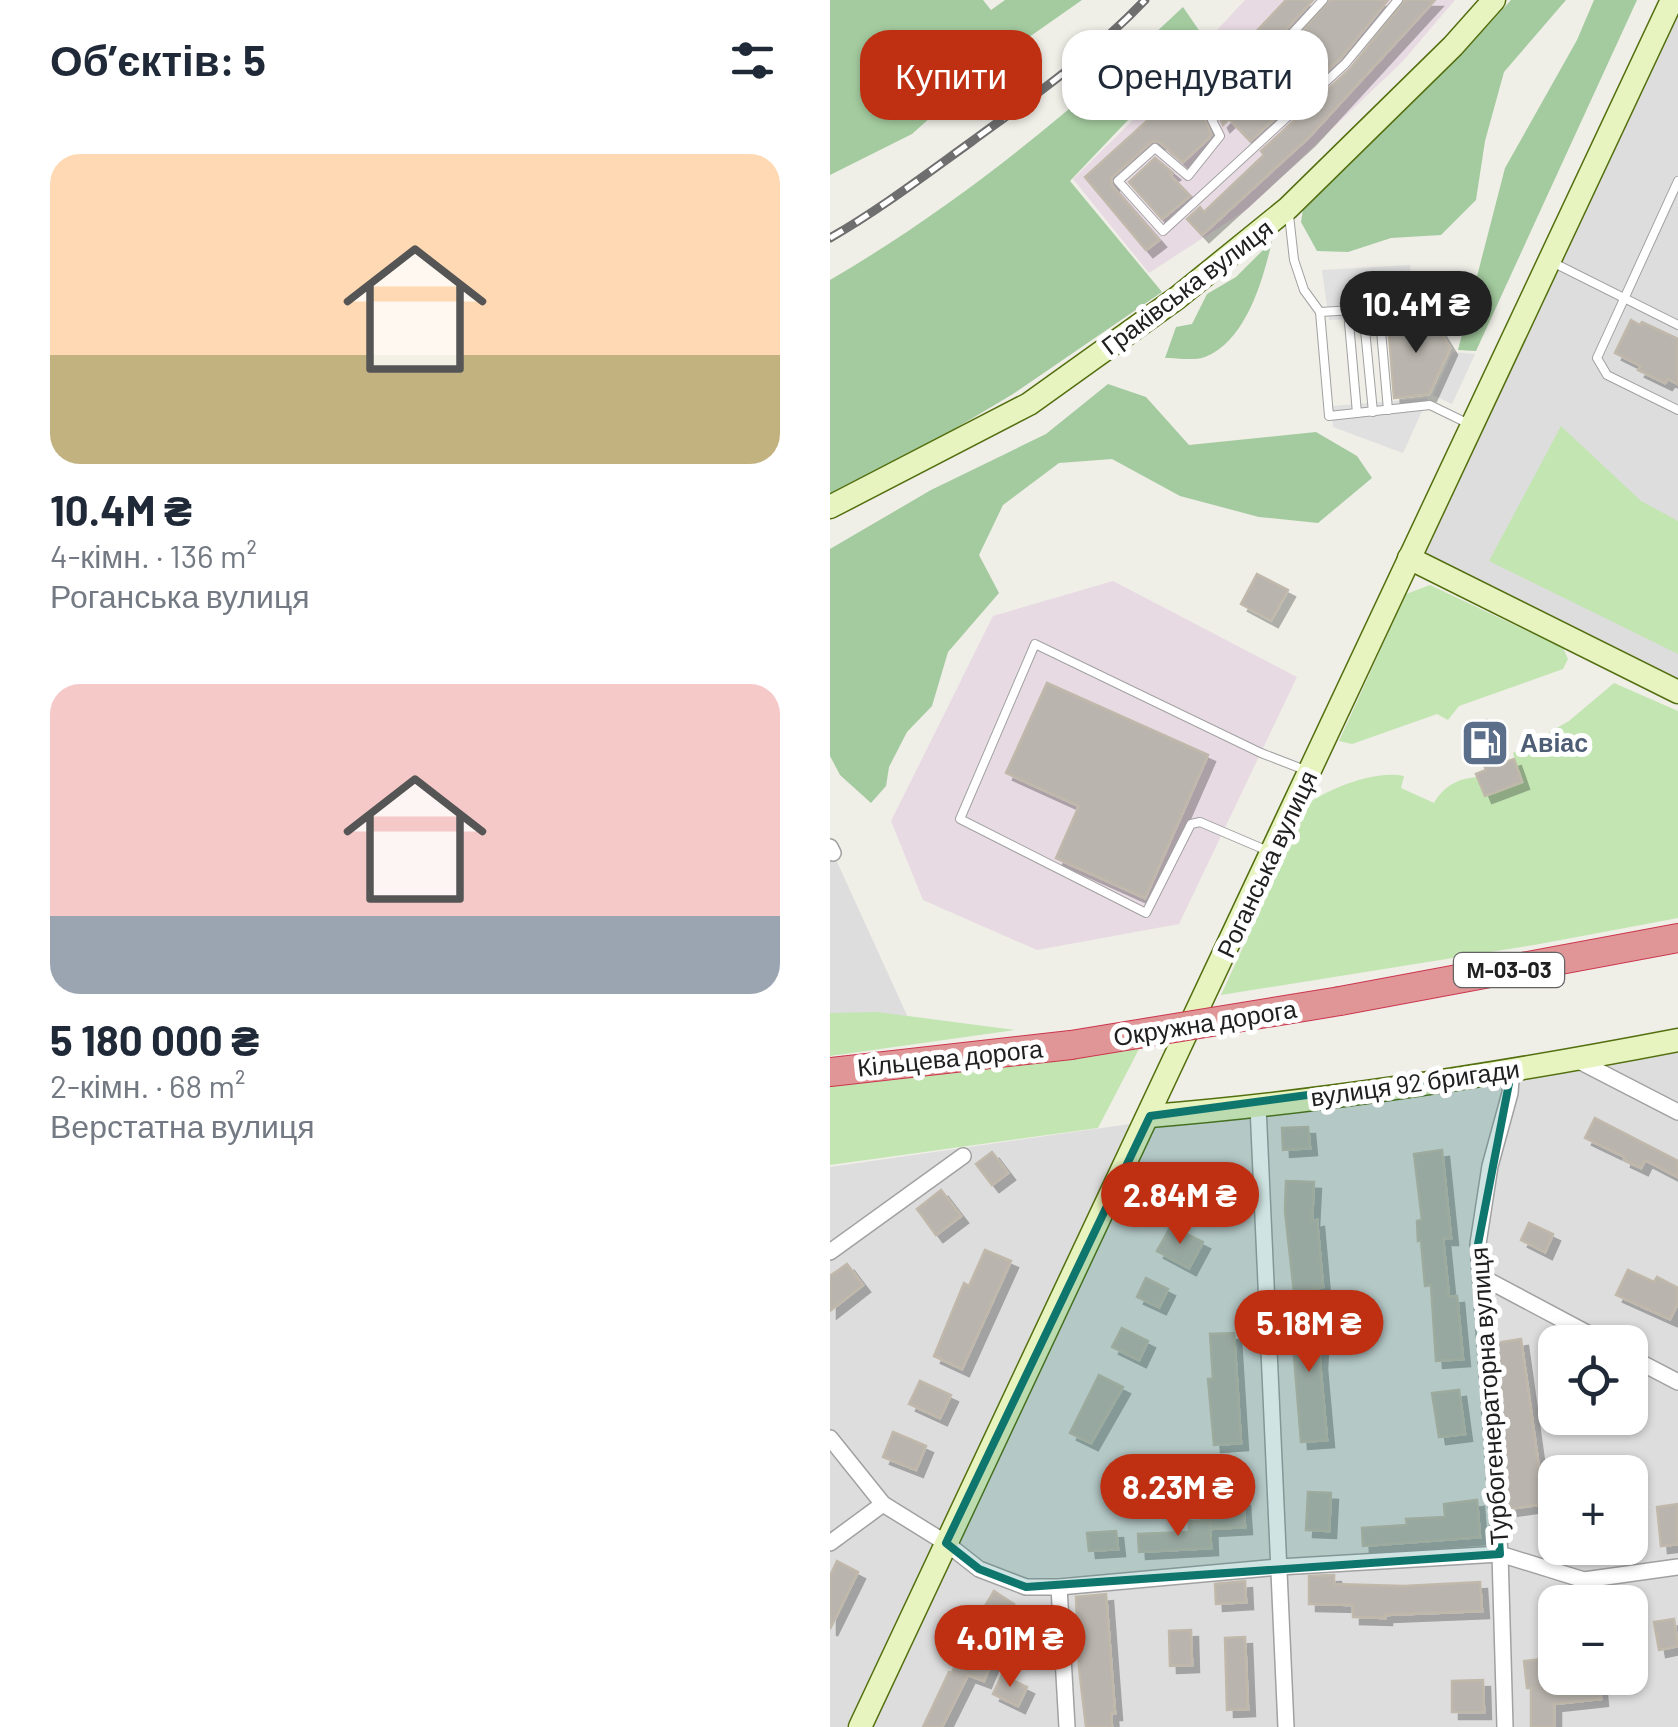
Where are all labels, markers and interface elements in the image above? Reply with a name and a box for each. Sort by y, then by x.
chip: Купити [860,30,1042,120]
chip: Орендувати [1062,30,1328,120]
icon: filters [725,33,780,88]
text: Об’єктів: 5 [50,34,266,84]
street label: Граківська вулиця [1095,212,1278,360]
icon: home [325,219,505,399]
pin: 10.4M ₴ [1324,271,1508,356]
text: 10.4M ₴ [1362,284,1470,322]
text: 10.4M ₴ [50,484,192,534]
text: 4-кімн. · 136 m² [50,536,257,574]
text: Роганська вулиця [50,576,310,614]
fuel station icon: Авіас [1459,717,1511,769]
place label: Авіас [1520,727,1588,757]
icon: home [325,749,505,929]
street label: Роганська вулиця [1210,765,1323,962]
road number: М-03-03 [1454,953,1564,987]
street label: Окружна дорога [1111,993,1299,1051]
text: 5 180 000 ₴ [50,1014,259,1064]
street label: Кільцева дорога [856,1032,1044,1082]
street label: вулиця 92 бригади [1308,1052,1521,1112]
text: 2-кімн. · 68 m² [50,1066,245,1104]
text: Верстатна вулиця [50,1106,315,1144]
pin: 2.84M ₴ [1088,1162,1272,1247]
text: 2.84M ₴ [1123,1175,1237,1213]
street label: Турбогенераторна вулиця [1463,1246,1513,1546]
pin: 5.18M ₴ [1217,1290,1401,1375]
text: 5.18M ₴ [1256,1303,1362,1341]
map controls [1538,1325,1648,1695]
button: locate [1538,1325,1648,1435]
pin: 8.23M ₴ [1086,1454,1270,1539]
button: + [1538,1455,1648,1565]
text: 8.23M ₴ [1122,1467,1234,1505]
button: − [1538,1585,1648,1695]
pin: 4.01M ₴ [918,1605,1102,1690]
text: 4.01M ₴ [956,1618,1064,1656]

